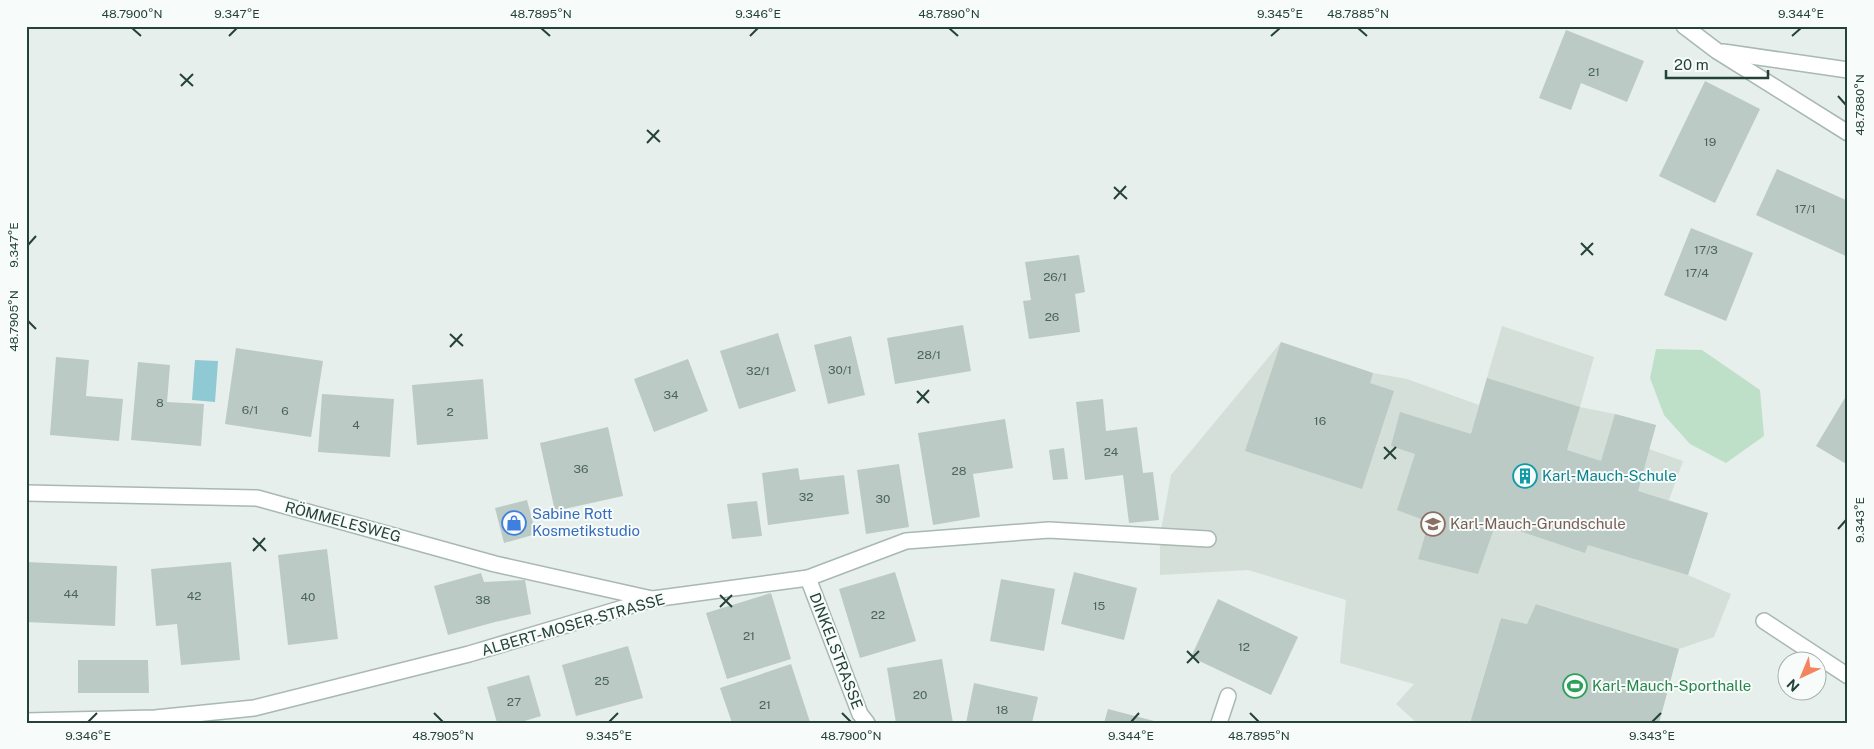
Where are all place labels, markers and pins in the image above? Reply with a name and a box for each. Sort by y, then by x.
building icon: Karl-Mauch-Schule [1512,463,1538,489]
place label: Karl-Mauch-Schule [1542,467,1677,484]
place label: Sabine Rott Kosmetikstudio [532,505,640,539]
shop icon: Sabine Rott Kosmetikstudio [501,510,527,536]
school or university icon: Karl-Mauch-Grundschule [1420,511,1446,537]
place label: Karl-Mauch-Grundschule [1450,515,1626,532]
sports icon: Karl-Mauch-Sporthalle [1562,673,1588,699]
place label: Karl-Mauch-Sporthalle [1592,677,1751,694]

